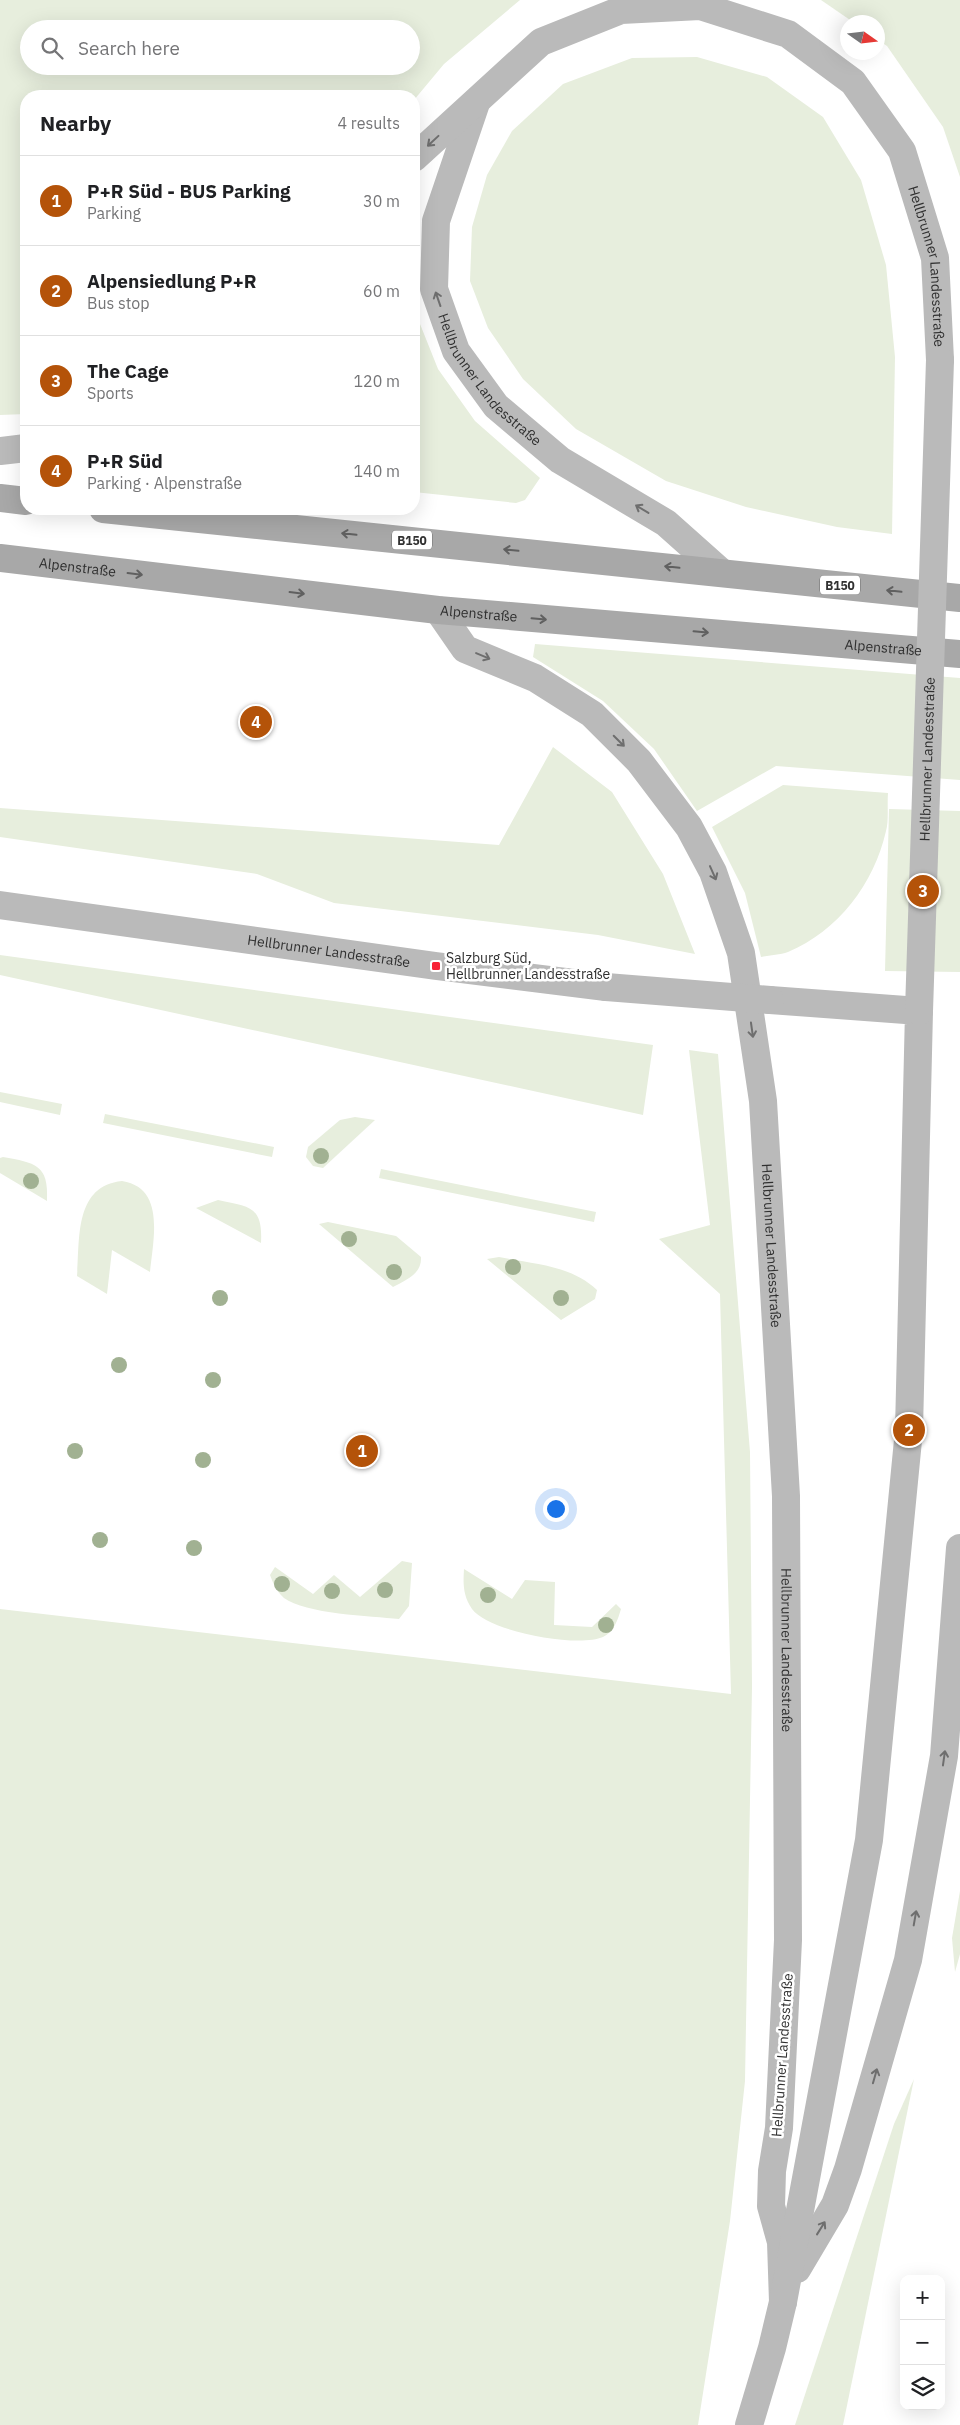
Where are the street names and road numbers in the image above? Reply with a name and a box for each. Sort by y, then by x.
street label: Hellbrunner Landesstraße [904,184,948,348]
street label: Hellbrunner Landesstraße [434,311,545,450]
road number: B150 [392,530,432,550]
street label: Alpenstraße [38,554,117,581]
road number: B150 [820,576,860,594]
street label: Alpenstraße [439,601,518,626]
street label: Alpenstraße [844,635,923,660]
street label: Hellbrunner Landesstraße [915,676,939,842]
street label: Hellbrunner Landesstraße [246,931,412,971]
street label: Hellbrunner Landesstraße [758,1163,785,1328]
street label: Hellbrunner Landesstraße [777,1568,796,1733]
street label: Hellbrunner Landesstraße [767,1972,797,2138]

